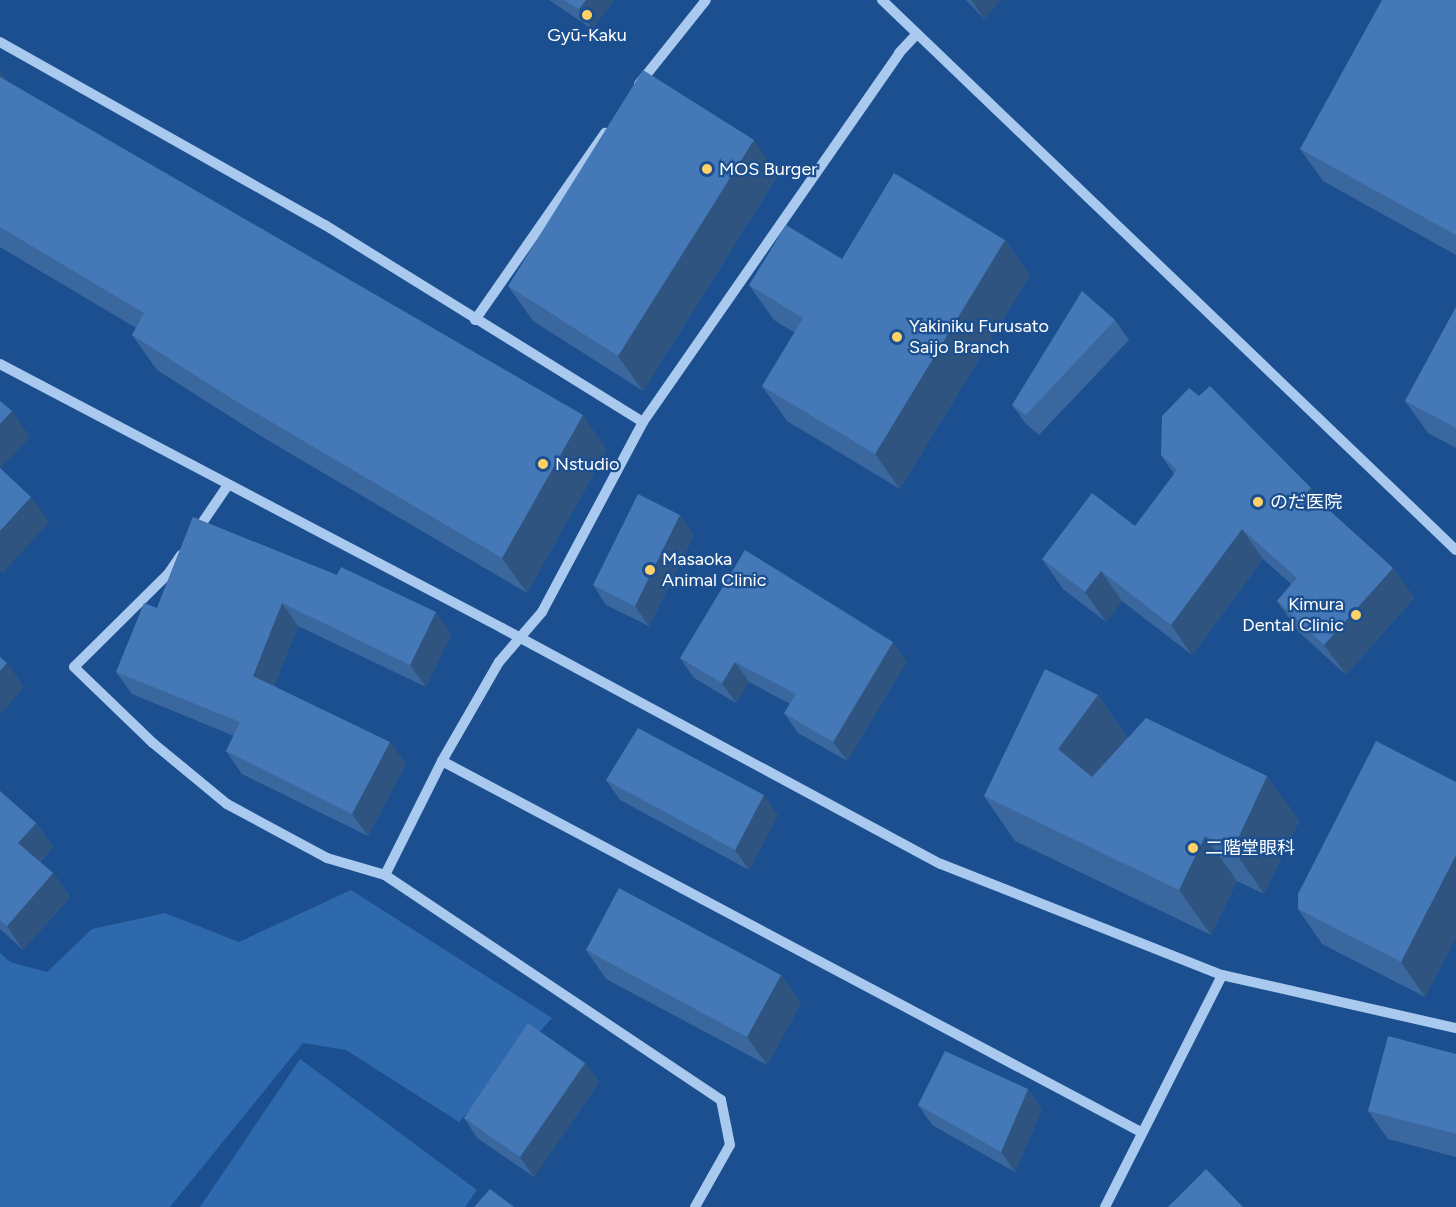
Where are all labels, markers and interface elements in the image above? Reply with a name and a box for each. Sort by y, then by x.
marker: Gyū-Kaku [580,8,594,22]
place label: Gyū-Kaku [547,24,627,46]
place label: MOS Burger [719,158,817,180]
marker: MOS Burger [700,162,714,176]
place label: Yakiniku Furusato Saijo Branch [909,316,1049,358]
marker: Yakiniku Furusato Saijo Branch [890,330,904,344]
place label: Nstudio [555,453,619,475]
marker: Nstudio [536,457,550,471]
place label: のだ医院 [1270,491,1342,513]
marker: のだ医院 [1251,495,1265,509]
place label: Masaoka Animal Clinic [662,549,766,592]
marker: Masaoka Animal Clinic [643,563,657,577]
place label: Kimura Dental Clinic [1242,594,1344,636]
marker: Kimura Dental Clinic [1349,608,1363,622]
place label: 二階堂眼科 [1205,837,1295,859]
marker: 二階堂眼科 [1186,841,1200,855]

